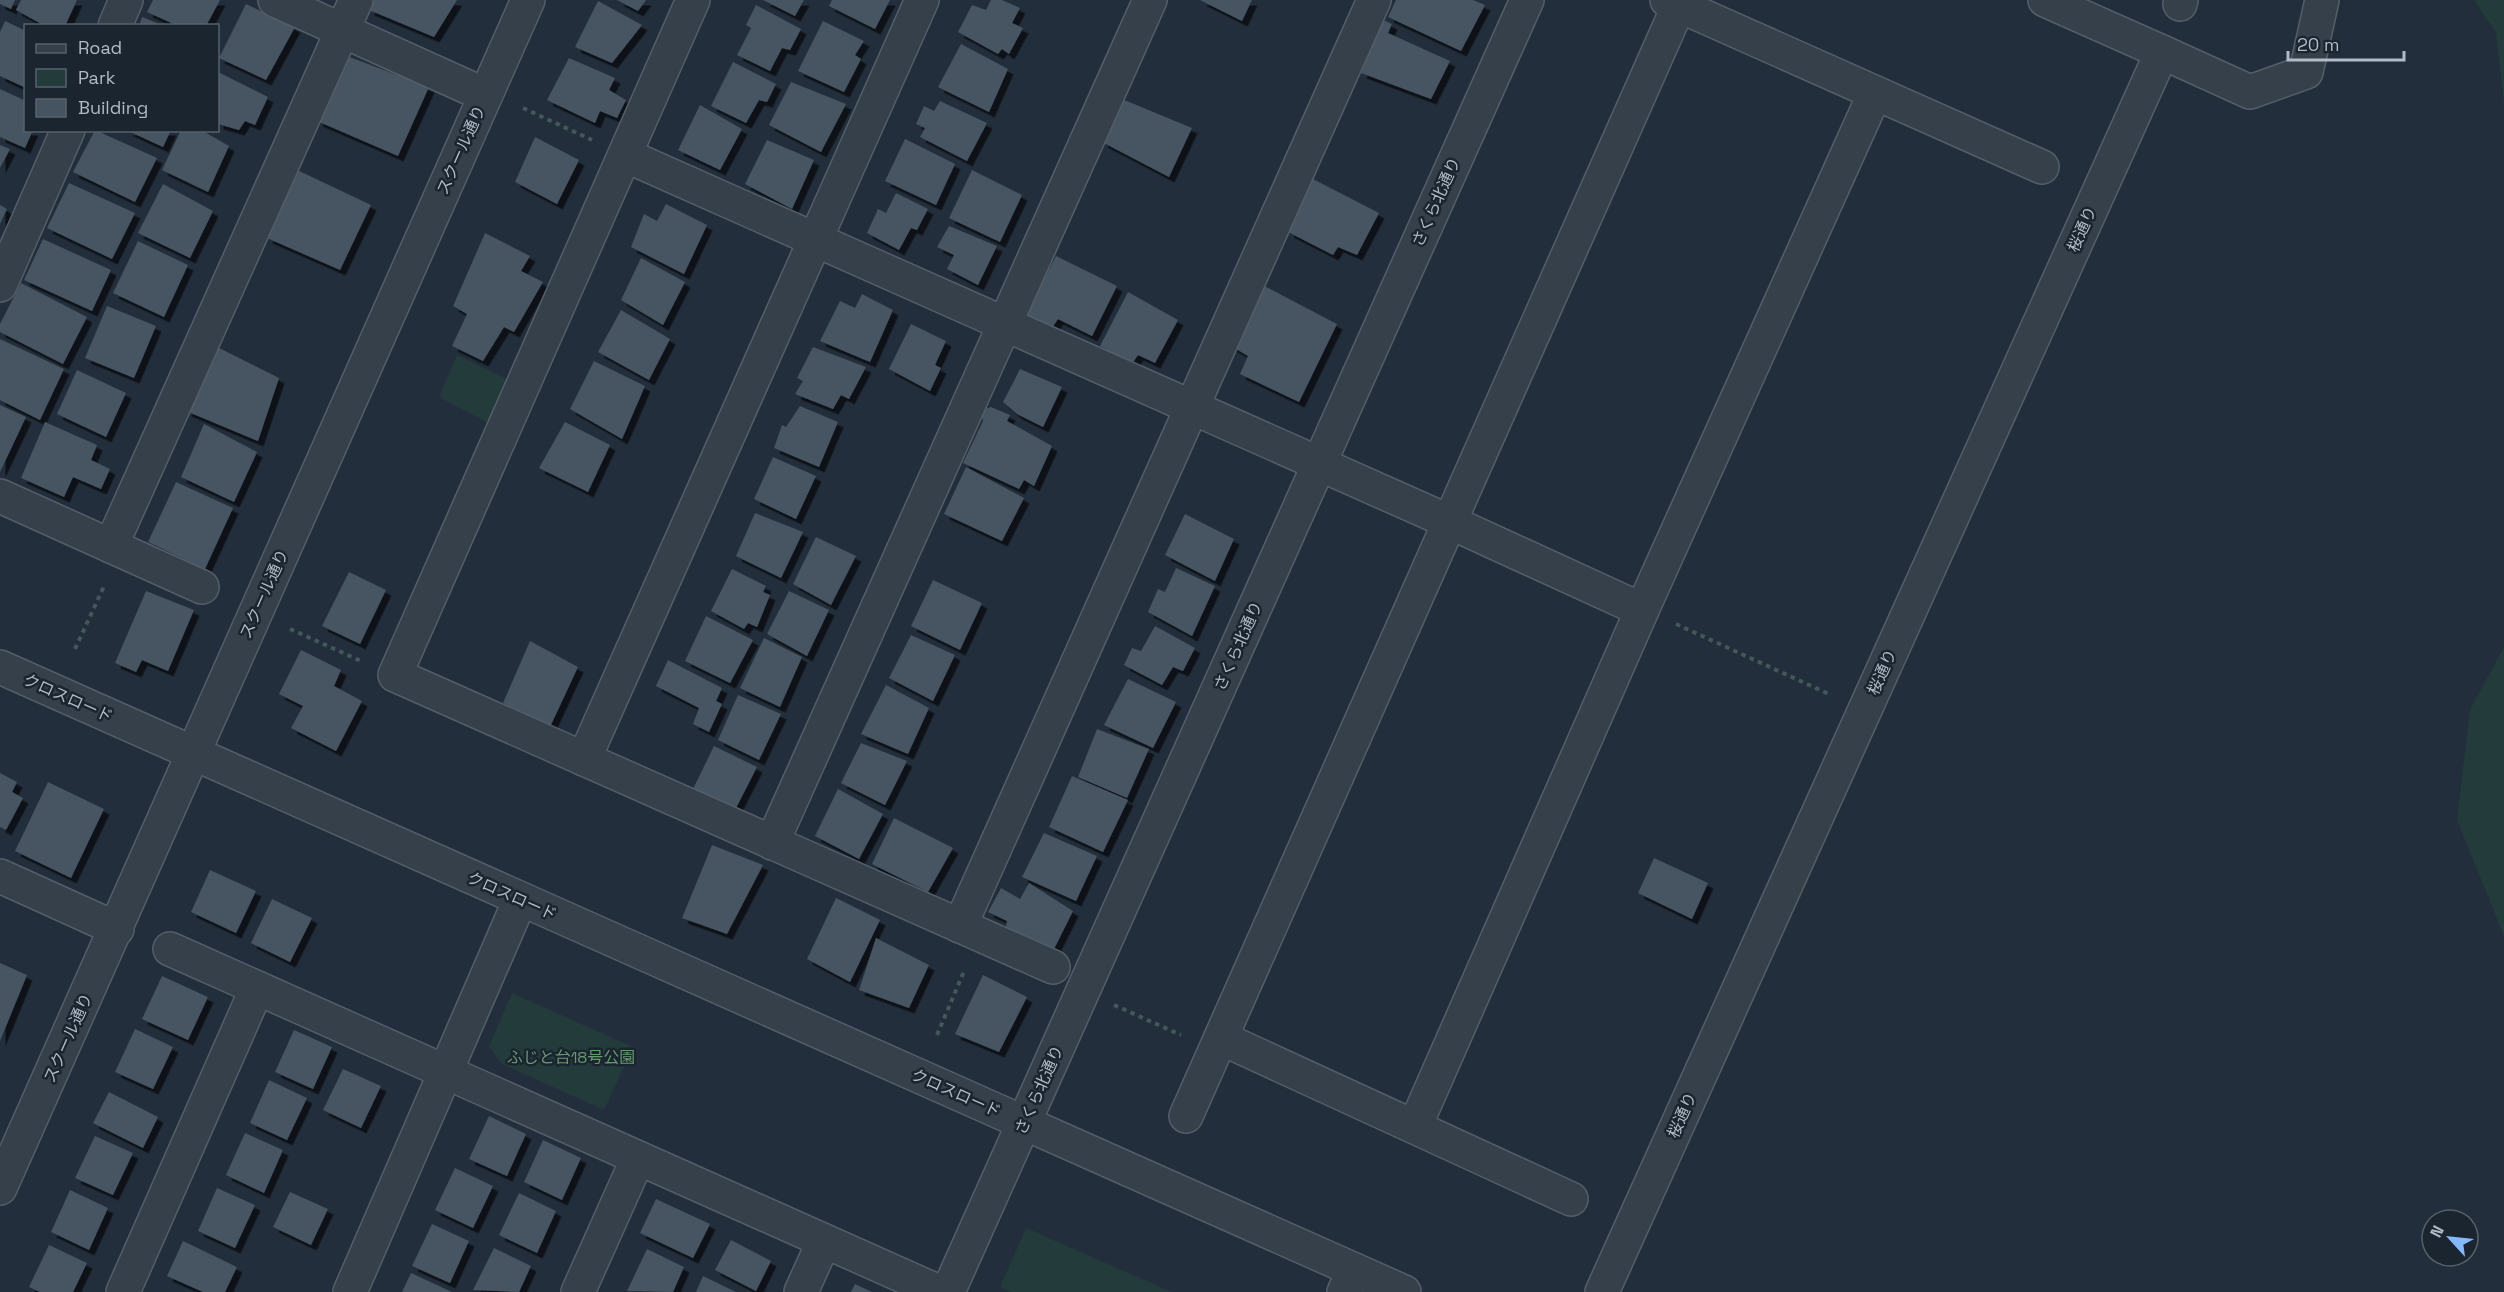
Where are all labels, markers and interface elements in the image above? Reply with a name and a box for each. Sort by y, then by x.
legend [24,24,219,132]
scale bar [2288,24,2404,62]
text: 20 m [2297,33,2340,56]
text: Road [78,36,122,59]
text: Park [78,66,116,89]
text: Building [78,96,148,119]
street label: スクール通り [432,102,490,198]
street label: さくら北通り [1407,154,1465,250]
street label: 桜通り [2063,203,2101,255]
street label: スクール通り [235,546,293,642]
street label: さくら北通り [1209,598,1267,694]
street label: 桜通り [1863,646,1901,698]
street label: クロスロード [20,669,116,727]
street label: クロスロード [464,867,560,925]
street label: スクール通り [39,990,97,1086]
street label: さくら北通り [1010,1042,1068,1138]
park label: ふじと台18号公園 [507,1047,635,1068]
street label: クロスロード [908,1064,1004,1122]
street label: 桜通り [1663,1089,1701,1141]
north arrow [2420,1208,2480,1268]
text: N [2425,1222,2449,1241]

